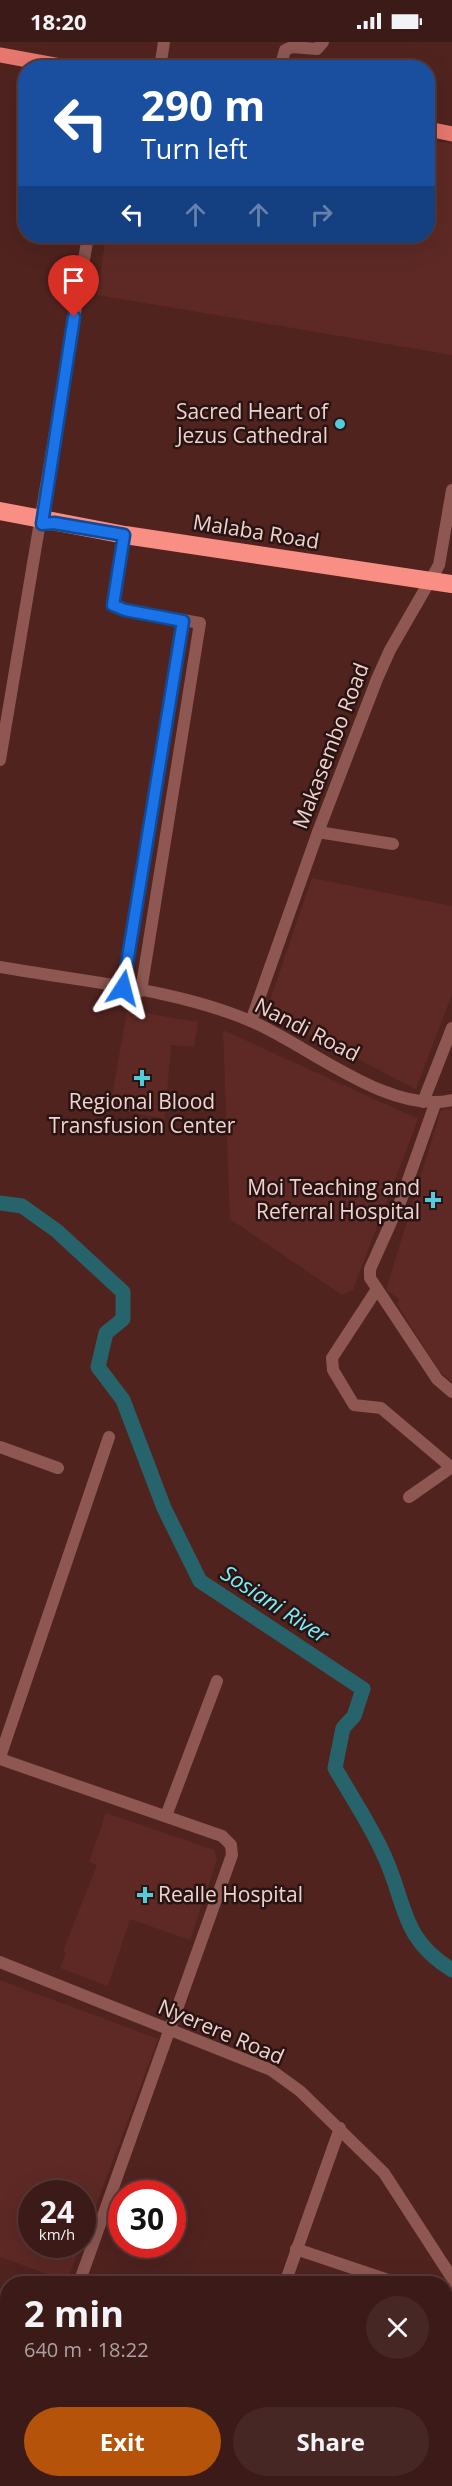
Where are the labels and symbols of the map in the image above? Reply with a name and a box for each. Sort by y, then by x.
pin [48,255,99,317]
place label: Sacred Heart of Jezus Cathedral [175,397,330,449]
marker: Sacred Heart of Jezus Cathedral [333,417,347,431]
street label: Malaba Road [191,507,321,555]
street label: Makasembo Road [286,659,375,833]
position arrow [91,956,155,1020]
street label: Nandi Road [250,991,365,1067]
marker: Regional Blood Transfusion Center [133,1069,151,1087]
place label: Regional Blood Transfusion Center [49,1087,236,1139]
place label: Moi Teaching and Referral Hospital [247,1173,420,1225]
marker: Moi Teaching and Referral Hospital [424,1191,442,1209]
water label: Sosiani River [216,1557,336,1650]
place label: Realle Hospital [158,1880,303,1908]
marker: Realle Hospital [136,1886,154,1904]
street label: Nyerere Road [154,1992,289,2070]
speed limit sign: 30 [108,2180,186,2258]

